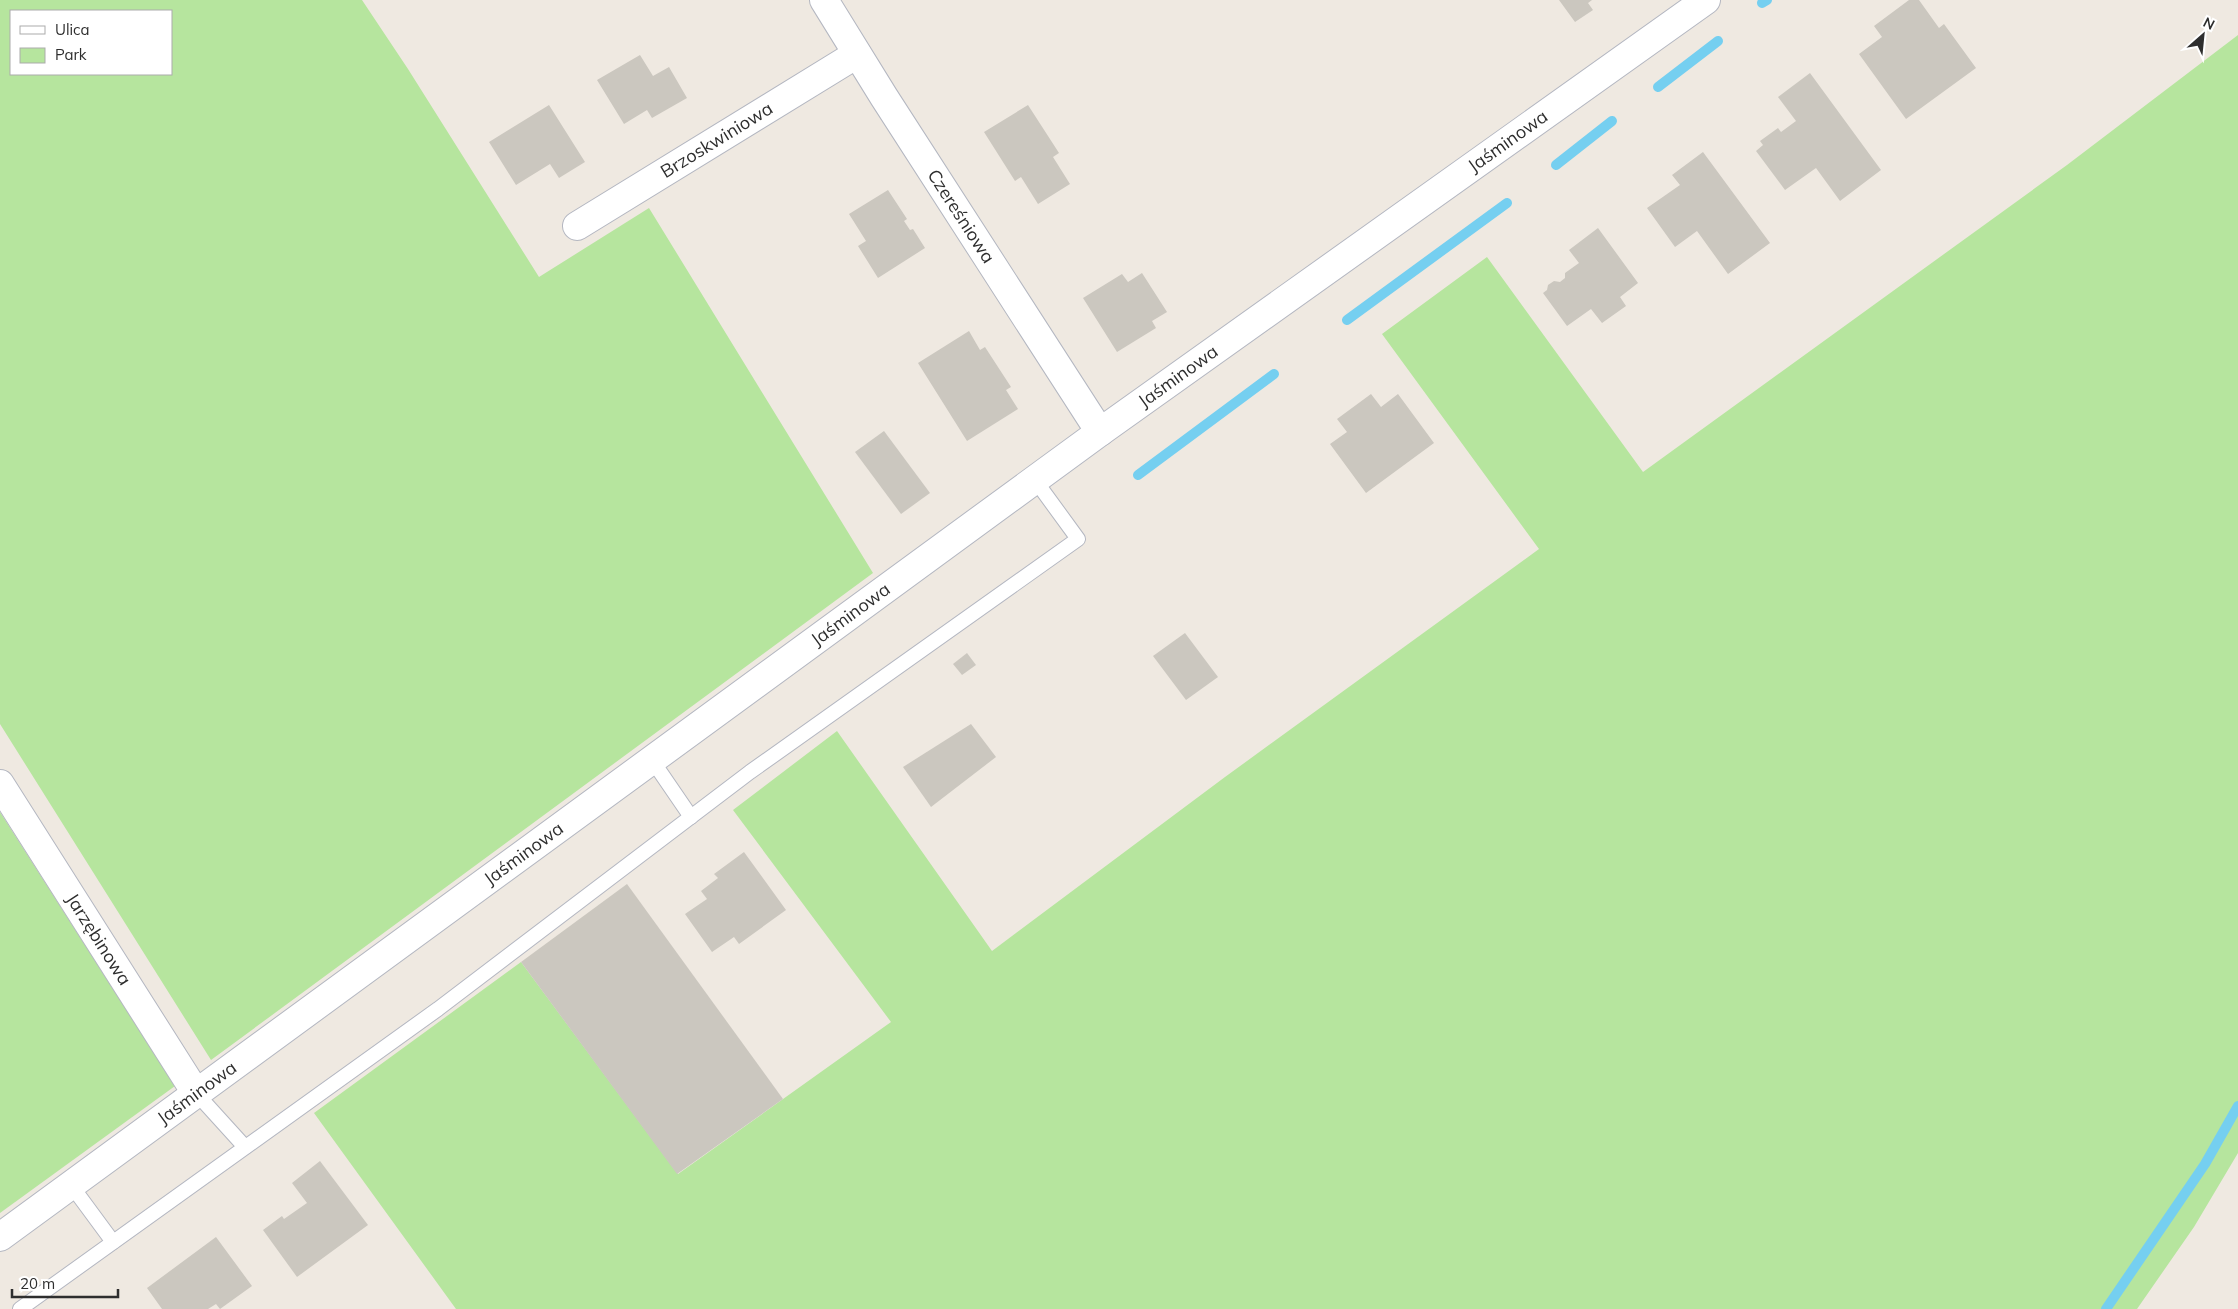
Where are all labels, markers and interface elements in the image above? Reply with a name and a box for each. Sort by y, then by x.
legend [10,10,172,75]
north arrow [2178,10,2228,60]
text: N [2200,13,2218,34]
text: Ulica [55,20,89,39]
text: Park [55,45,87,64]
street label: Brzoskwiniowa [656,97,777,183]
street label: Jaśminowa [1463,105,1552,177]
street label: Czereśniowa [923,165,1000,267]
street label: Jaśminowa [1133,340,1222,412]
street label: Jaśminowa [806,577,895,651]
street label: Jaśminowa [479,817,568,890]
street label: Jarzębinowa [61,889,137,989]
street label: Jaśminowa [152,1056,241,1129]
scale bar [12,1266,119,1298]
text: 20 m [20,1274,55,1293]

